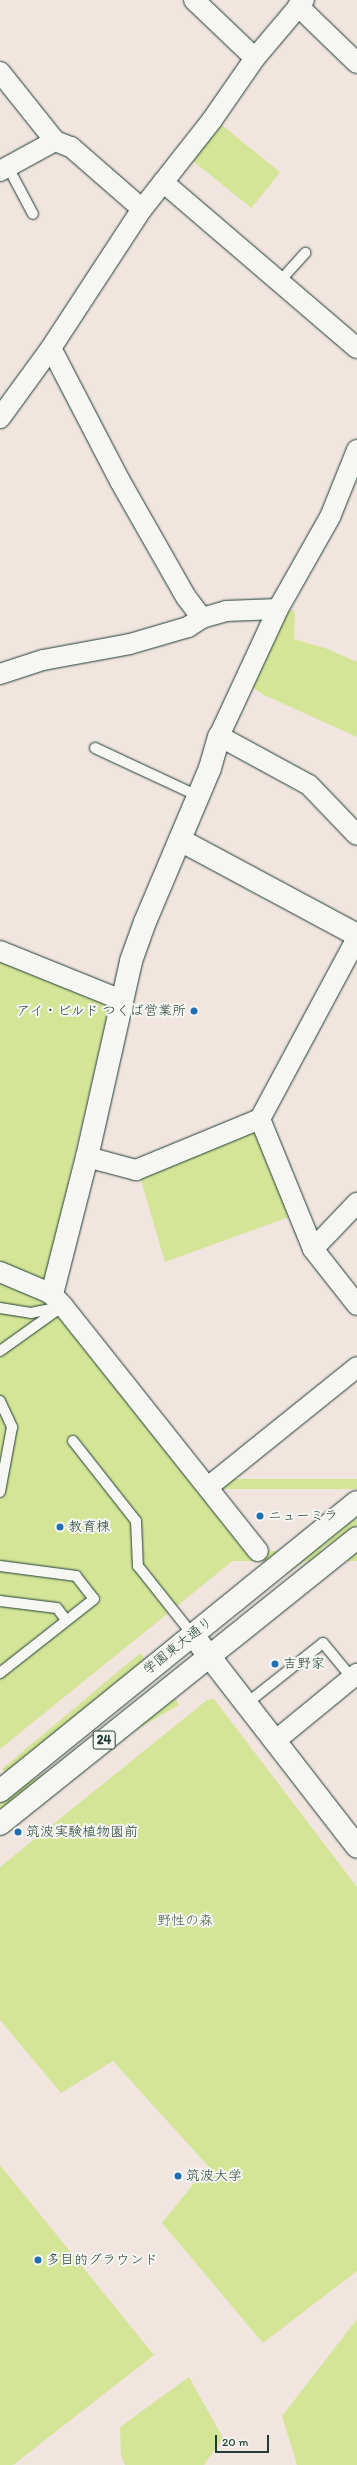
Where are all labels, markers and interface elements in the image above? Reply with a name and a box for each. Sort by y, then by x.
place label: アイ・ビルド つくば営業所 [15,1003,186,1019]
marker: アイ・ビルド つくば営業所 [189,1006,199,1016]
place label: ニューミラ [268,1508,338,1524]
marker: ニューミラ [255,1511,265,1521]
place label: 教育棟 [68,1519,110,1535]
marker: 教育棟 [55,1522,65,1532]
street label: 学園東大通り [140,1614,216,1678]
place label: 吉野家 [283,1656,325,1672]
marker: 吉野家 [270,1659,280,1669]
road number: 24 [92,1729,116,1751]
place label: 筑波実験植物園前 [26,1824,138,1840]
marker: 筑波実験植物園前 [13,1827,23,1837]
park label: 野性の森 [157,1913,213,1929]
place label: 筑波大学 [186,2168,242,2184]
marker: 筑波大学 [173,2171,183,2181]
place label: 多目的グラウンド [46,2252,158,2268]
marker: 多目的グラウンド [33,2255,43,2265]
scale bar [217,2427,271,2453]
text: 20 m [222,2435,249,2449]

